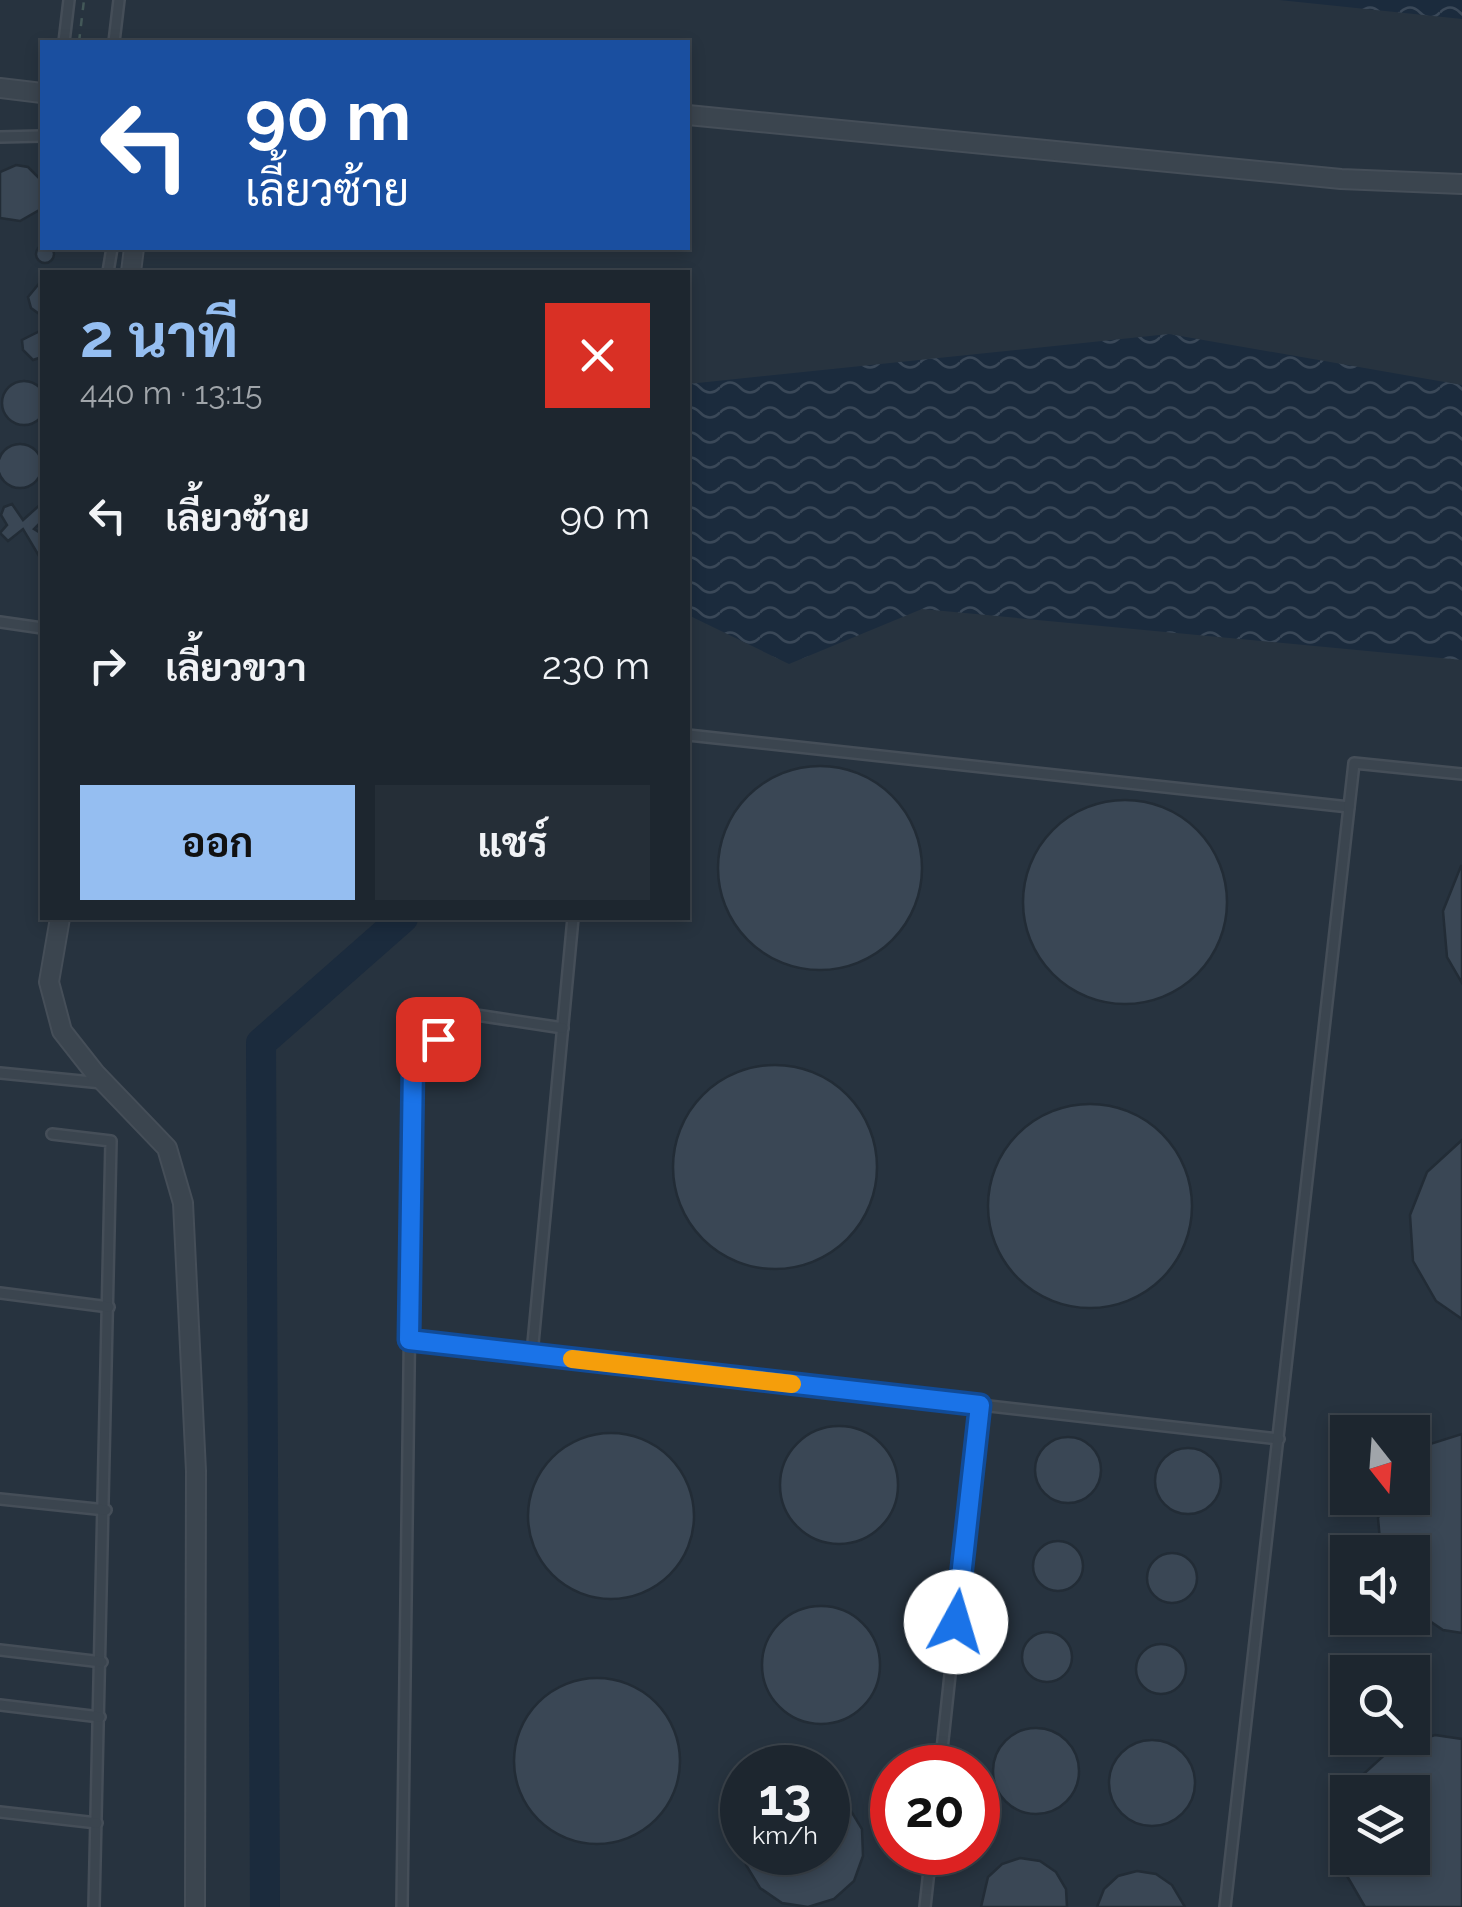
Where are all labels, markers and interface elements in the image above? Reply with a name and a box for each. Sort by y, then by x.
text: 90 m [245,74,411,156]
icon: left [80,80,210,210]
text: เลี้ยวซ้าย [245,164,409,217]
text: 2 นาที [80,301,239,371]
button: close [545,303,650,408]
text: 440 m · 13:15 [80,374,262,411]
icon: left [80,488,135,543]
text: 90 m [560,493,650,538]
text: เลี้ยวซ้าย [165,495,310,540]
icon: right [80,638,135,693]
text: 230 m [542,643,650,688]
text: เลี้ยวขวา [165,645,307,690]
button: ออก [80,785,355,900]
button: แชร์ [375,785,650,900]
pin [396,997,481,1082]
icon: arrive [411,1012,466,1067]
north arrow [1330,1415,1430,1515]
map controls [1330,1415,1430,1875]
button: sound [1330,1535,1430,1635]
position arrow [904,1570,1008,1674]
button: search [1330,1655,1430,1755]
speed limit sign: 20 [870,1745,1000,1875]
text: 13 [759,1768,811,1827]
button: layers [1330,1775,1430,1875]
text: km/h [752,1820,818,1850]

